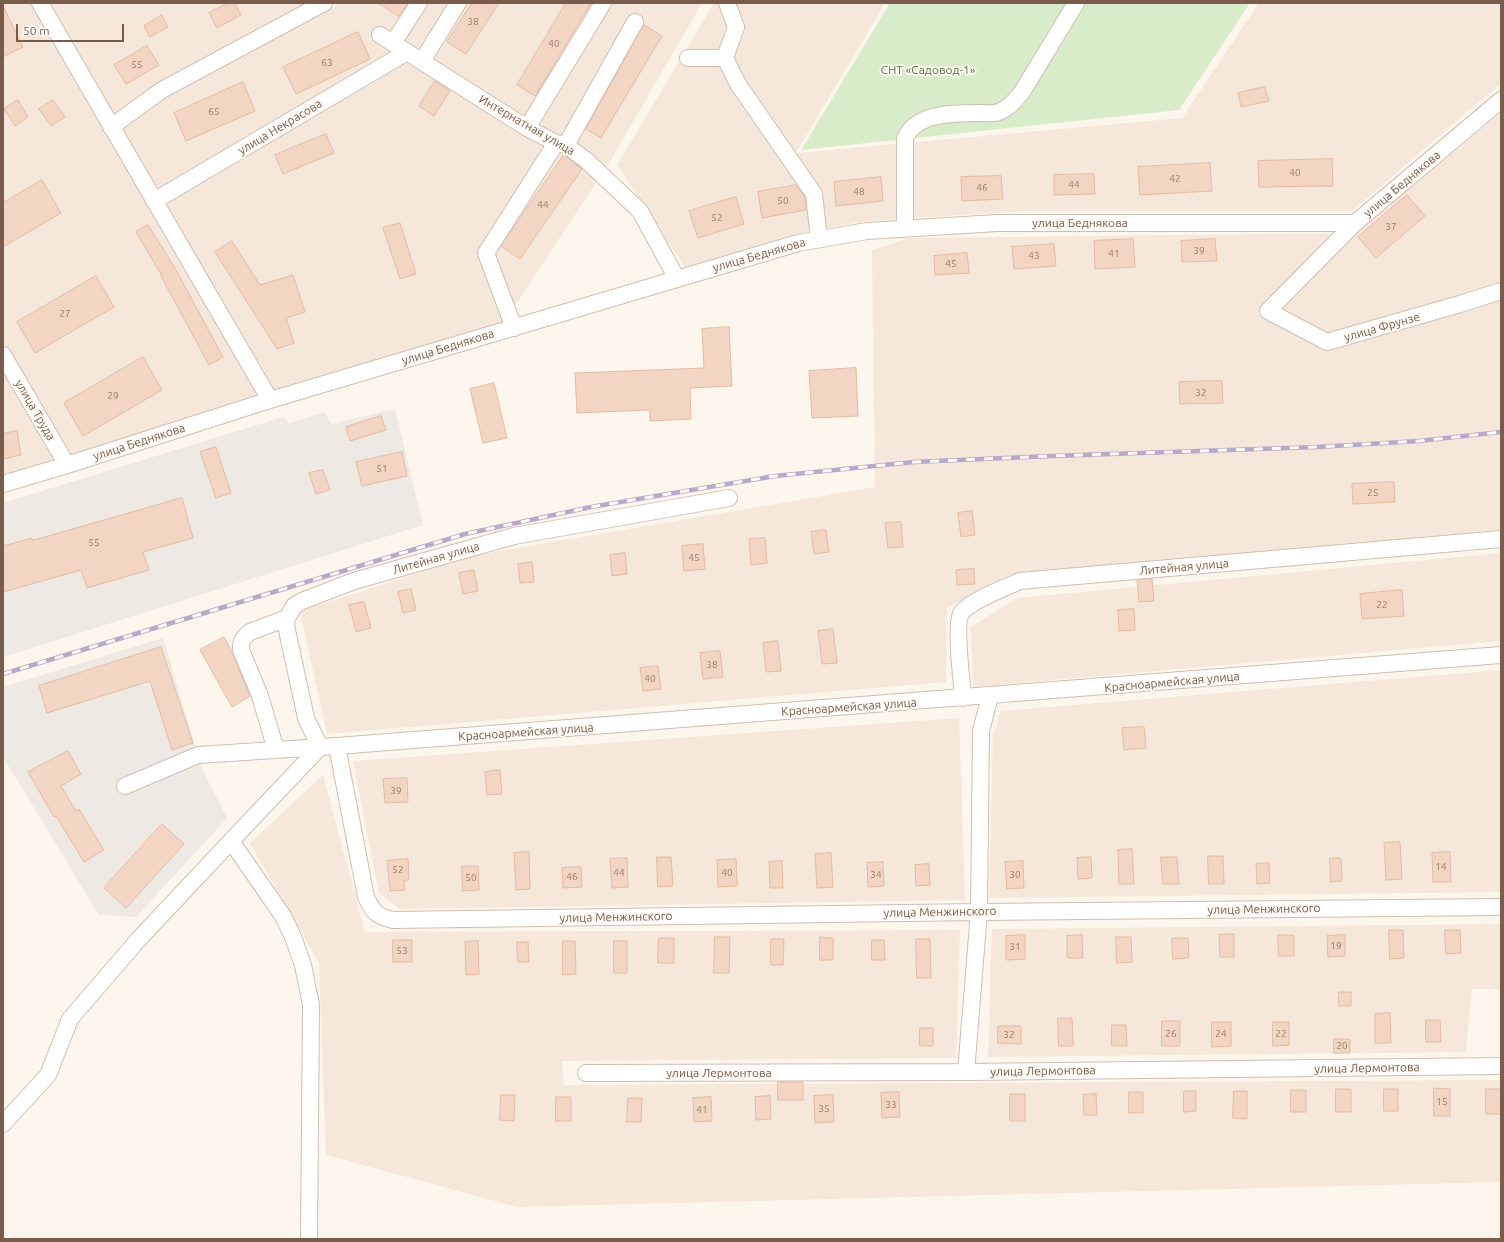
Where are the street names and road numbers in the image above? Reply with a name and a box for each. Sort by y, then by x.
street label: Интернатная улица [477,92,577,158]
street label: улица Некрасова [235,96,325,158]
street label: улица Беднякова [1361,148,1443,220]
street label: улица Беднякова [1032,216,1128,230]
street label: улица Беднякова [711,235,807,275]
street label: улица Фрунзе [1342,309,1422,345]
street label: улица Беднякова [400,326,496,368]
street label: улица Труда [12,377,58,443]
street label: улица Беднякова [91,420,187,464]
street label: Литейная улица [391,539,481,577]
street label: Литейная улица [1139,556,1229,578]
street label: Красноармейская улица [1104,669,1240,695]
street label: Красноармейская улица [781,695,917,719]
street label: Красноармейская улица [458,720,594,744]
street label: улица Менжинского [1207,901,1321,917]
street label: улица Менжинского [883,904,997,920]
street label: улица Менжинского [559,909,673,925]
street label: улица Лермонтова [1314,1060,1420,1076]
street label: улица Лермонтова [990,1063,1096,1079]
street label: улица Лермонтова [666,1066,772,1080]

